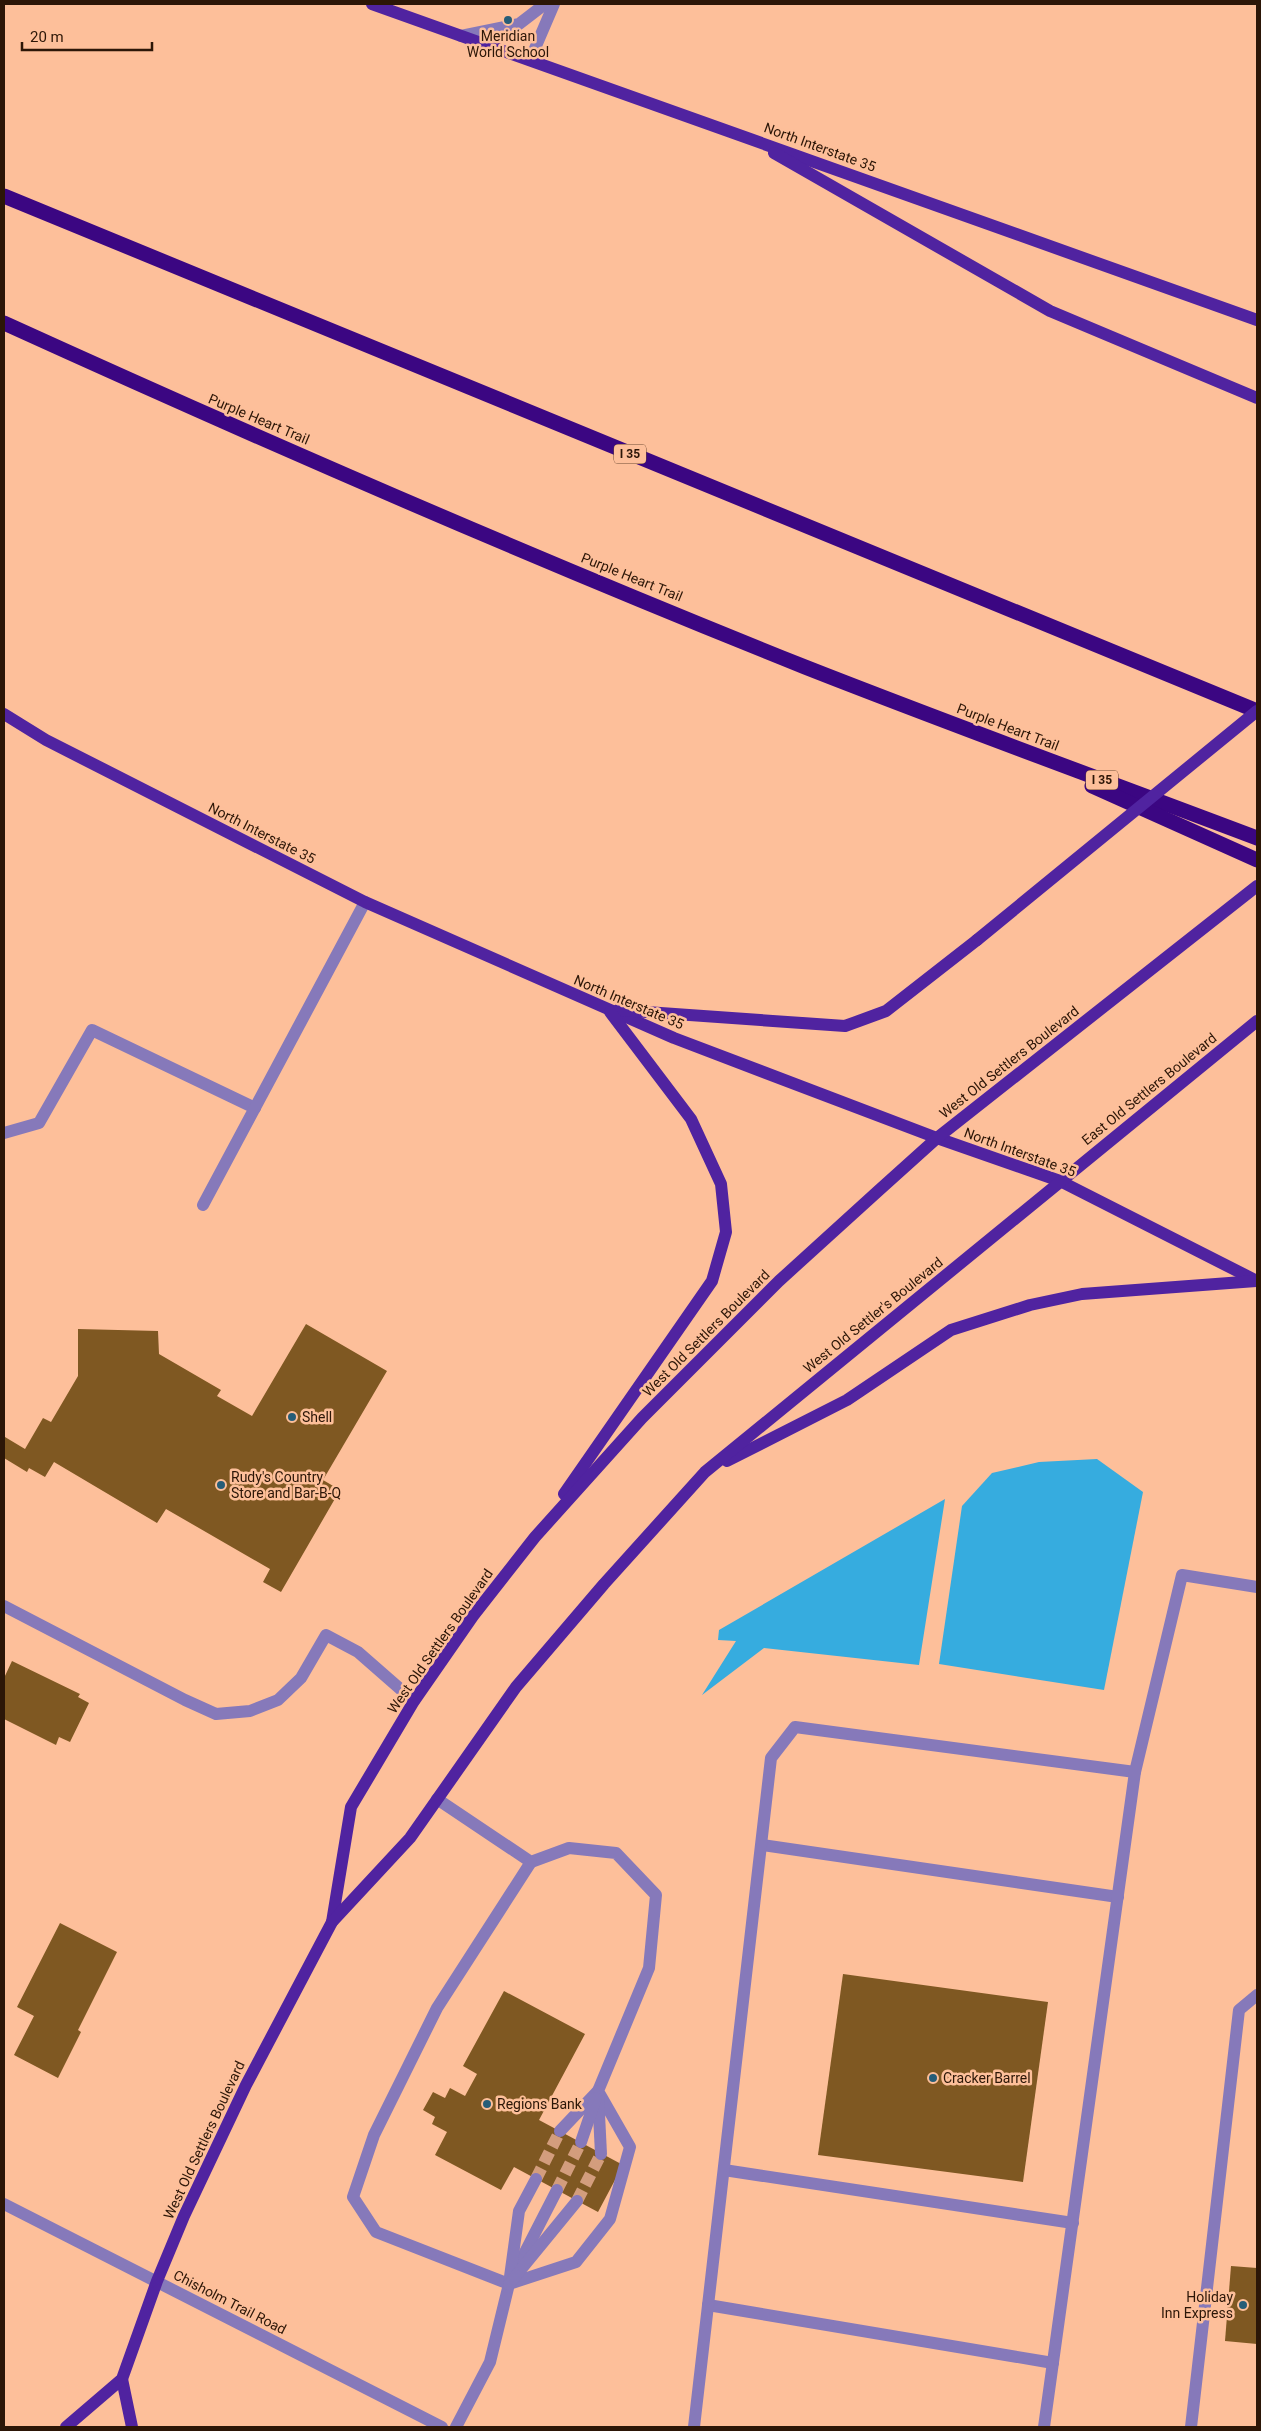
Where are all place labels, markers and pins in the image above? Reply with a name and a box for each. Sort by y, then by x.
marker: Meridian World School [502,14,514,26]
place label: Meridian World School [467,28,549,60]
place label: Shell [302,1409,332,1425]
marker: Shell [286,1411,298,1423]
place label: Rudy's Country Store and Bar-B-Q [231,1469,341,1501]
marker: Rudy's Country Store and Bar-B-Q [215,1479,227,1491]
place label: Cracker Barrel [943,2070,1031,2086]
marker: Cracker Barrel [927,2072,939,2084]
place label: Regions Bank [497,2096,583,2112]
marker: Regions Bank [481,2098,493,2110]
place label: Holiday Inn Express [1161,2289,1233,2321]
marker: Holiday Inn Express [1237,2299,1249,2311]

